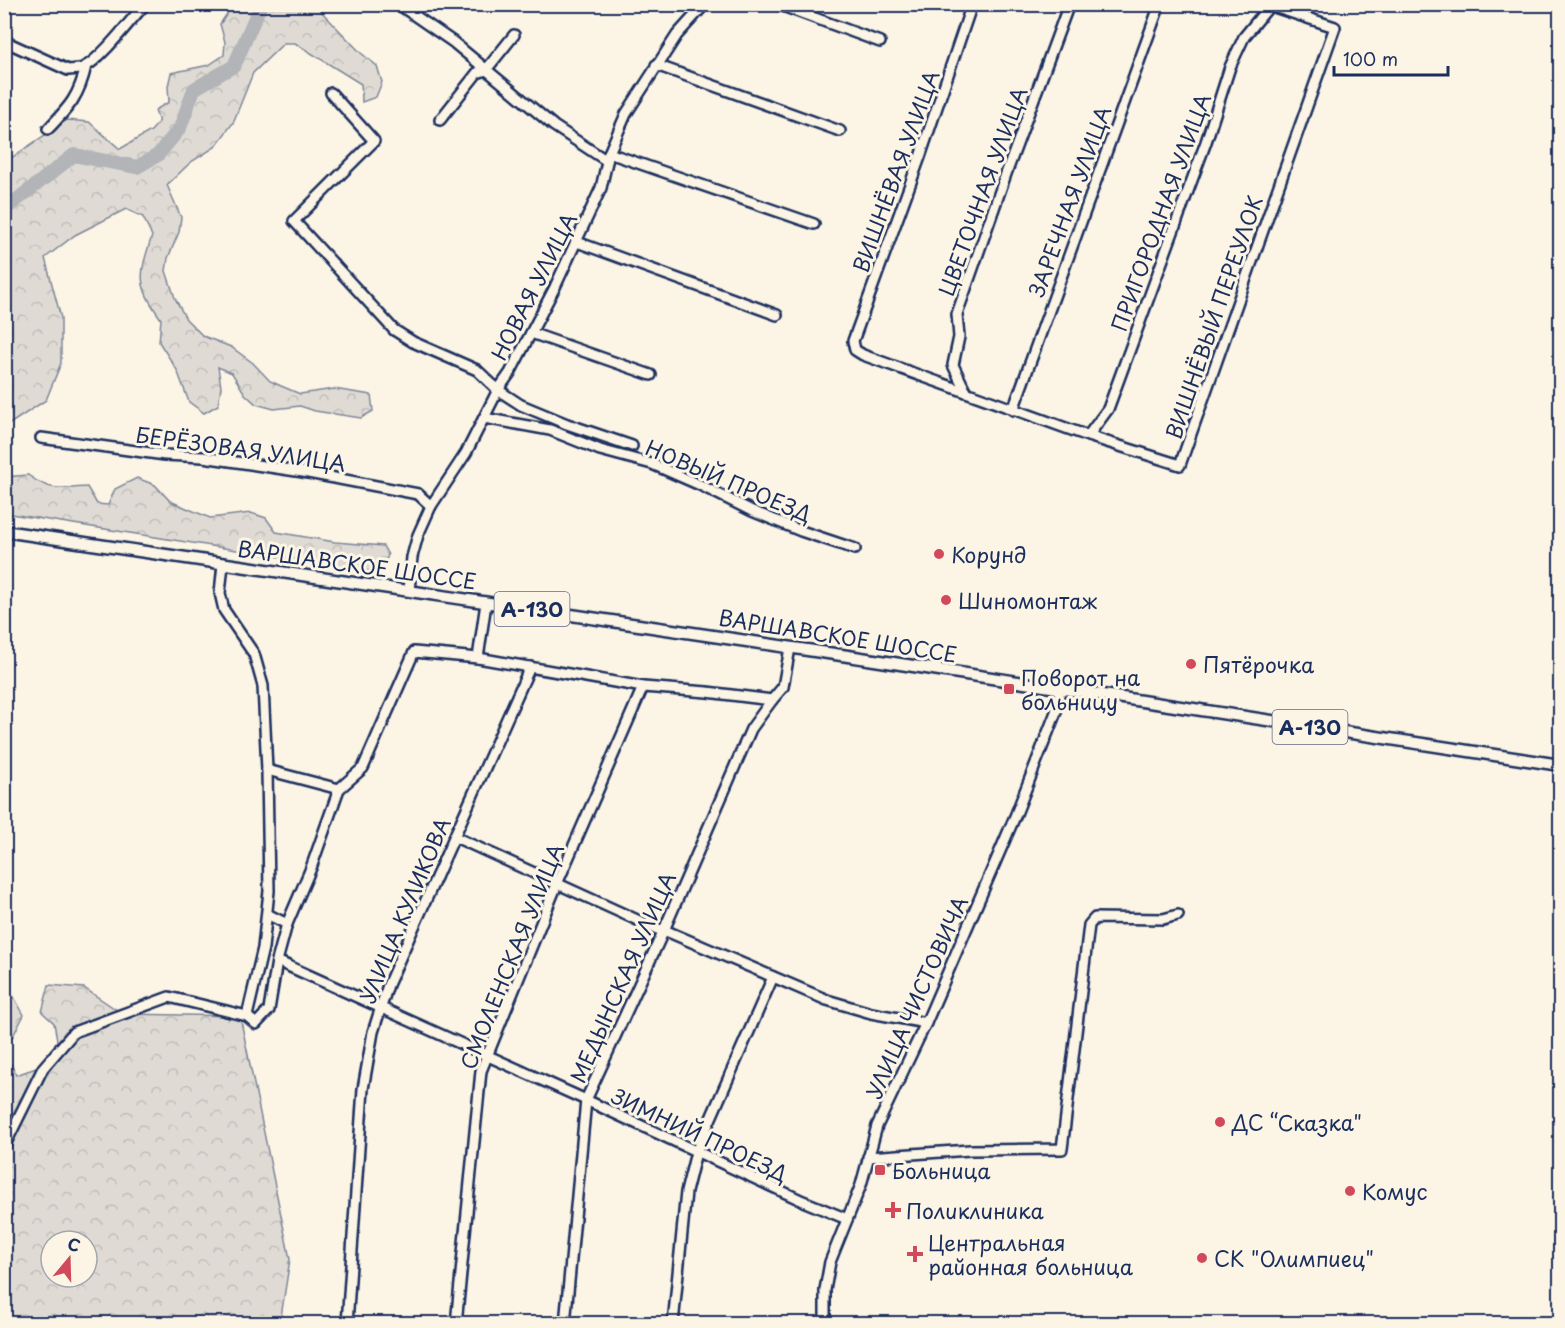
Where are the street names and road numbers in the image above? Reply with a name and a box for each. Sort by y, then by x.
street label: ВИШНЁВАЯ УЛИЦА [843,65,947,277]
street label: ЦВЕТОЧНАЯ УЛИЦА [929,82,1035,300]
street label: ПРИГОРОДНАЯ УЛИЦА [1102,89,1218,335]
street label: ЗАРЕЧНАЯ УЛИЦА [1020,101,1118,301]
street label: ВИШНЁВЫЙ ПЕРЕУЛОК [1156,191,1270,443]
street label: НОВАЯ УЛИЦА [482,207,584,365]
street label: БЕРЁЗОВАЯ УЛИЦА [134,417,348,479]
street label: НОВЫЙ ПРОЕЗД [641,431,817,529]
street label: ВАРШАВСКОЕ ШОССЕ [235,531,479,597]
road number: А-130 [494,592,570,626]
street label: ВАРШАВСКОЕ ШОССЕ [717,600,959,670]
road number: А-130 [1272,710,1348,744]
street label: УЛИЦА КУЛИКОВА [350,812,458,1008]
street label: СМОЛЕНСКАЯ УЛИЦА [451,838,571,1074]
street label: МЕДЫНСКАЯ УЛИЦА [561,866,683,1088]
street label: УЛИЦА ЧИСТОВИЧА [857,891,975,1103]
street label: ЗИМНИЙ ПРОЕЗД [606,1079,793,1189]

